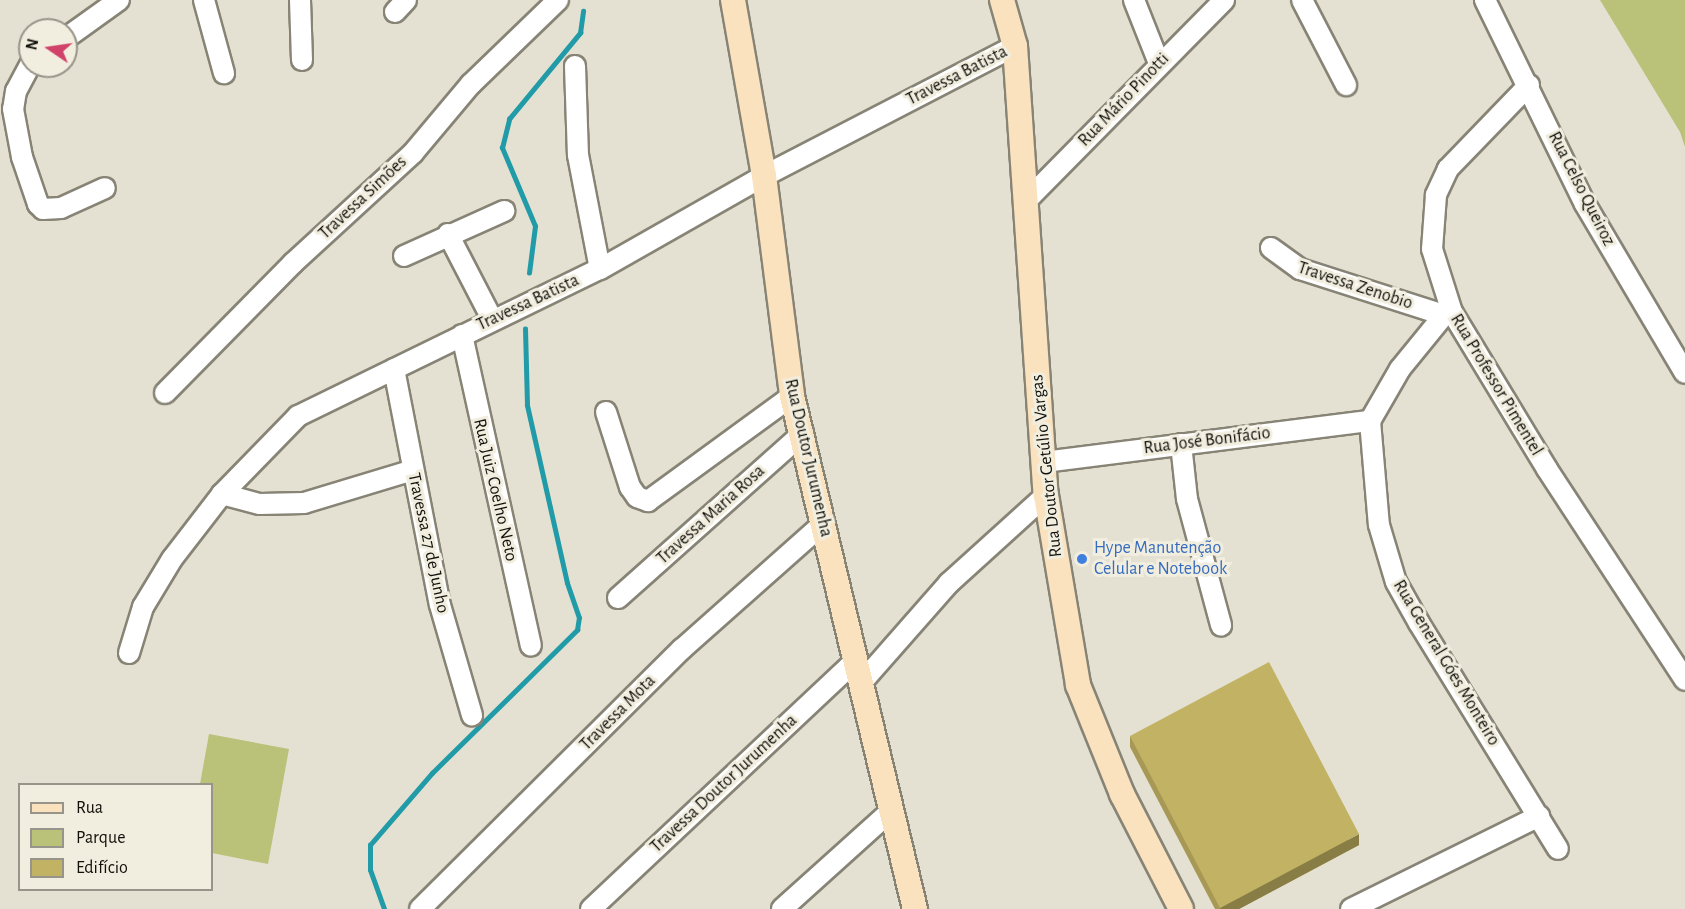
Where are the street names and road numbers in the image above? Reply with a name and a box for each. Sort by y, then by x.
street label: Travessa Batista [903,41,1011,111]
street label: Rua Mário Pinotti [1074,49,1174,151]
street label: Rua Celso Queiroz [1543,128,1619,250]
street label: Travessa Simões [314,152,412,244]
street label: Travessa Zenobio [1295,257,1415,315]
street label: Travessa Batista [473,270,583,336]
street label: Rua Professor Pimentel [1445,310,1547,460]
street label: Rua Doutor Getúlio Vargas [1027,374,1067,558]
street label: Rua Doutor Jurumenha [779,377,837,539]
street label: Rua Juiz Coelho Neto [468,417,522,563]
street label: Rua José Bonifácio [1142,423,1272,459]
street label: Travessa Maria Rosa [652,461,770,569]
street label: Travessa 27 de Junho [403,471,453,615]
street label: Rua General Góes Monteiro [1388,576,1504,750]
street label: Travessa Mota [576,671,660,755]
street label: Travessa Doutor Jurumenha [646,710,802,858]

